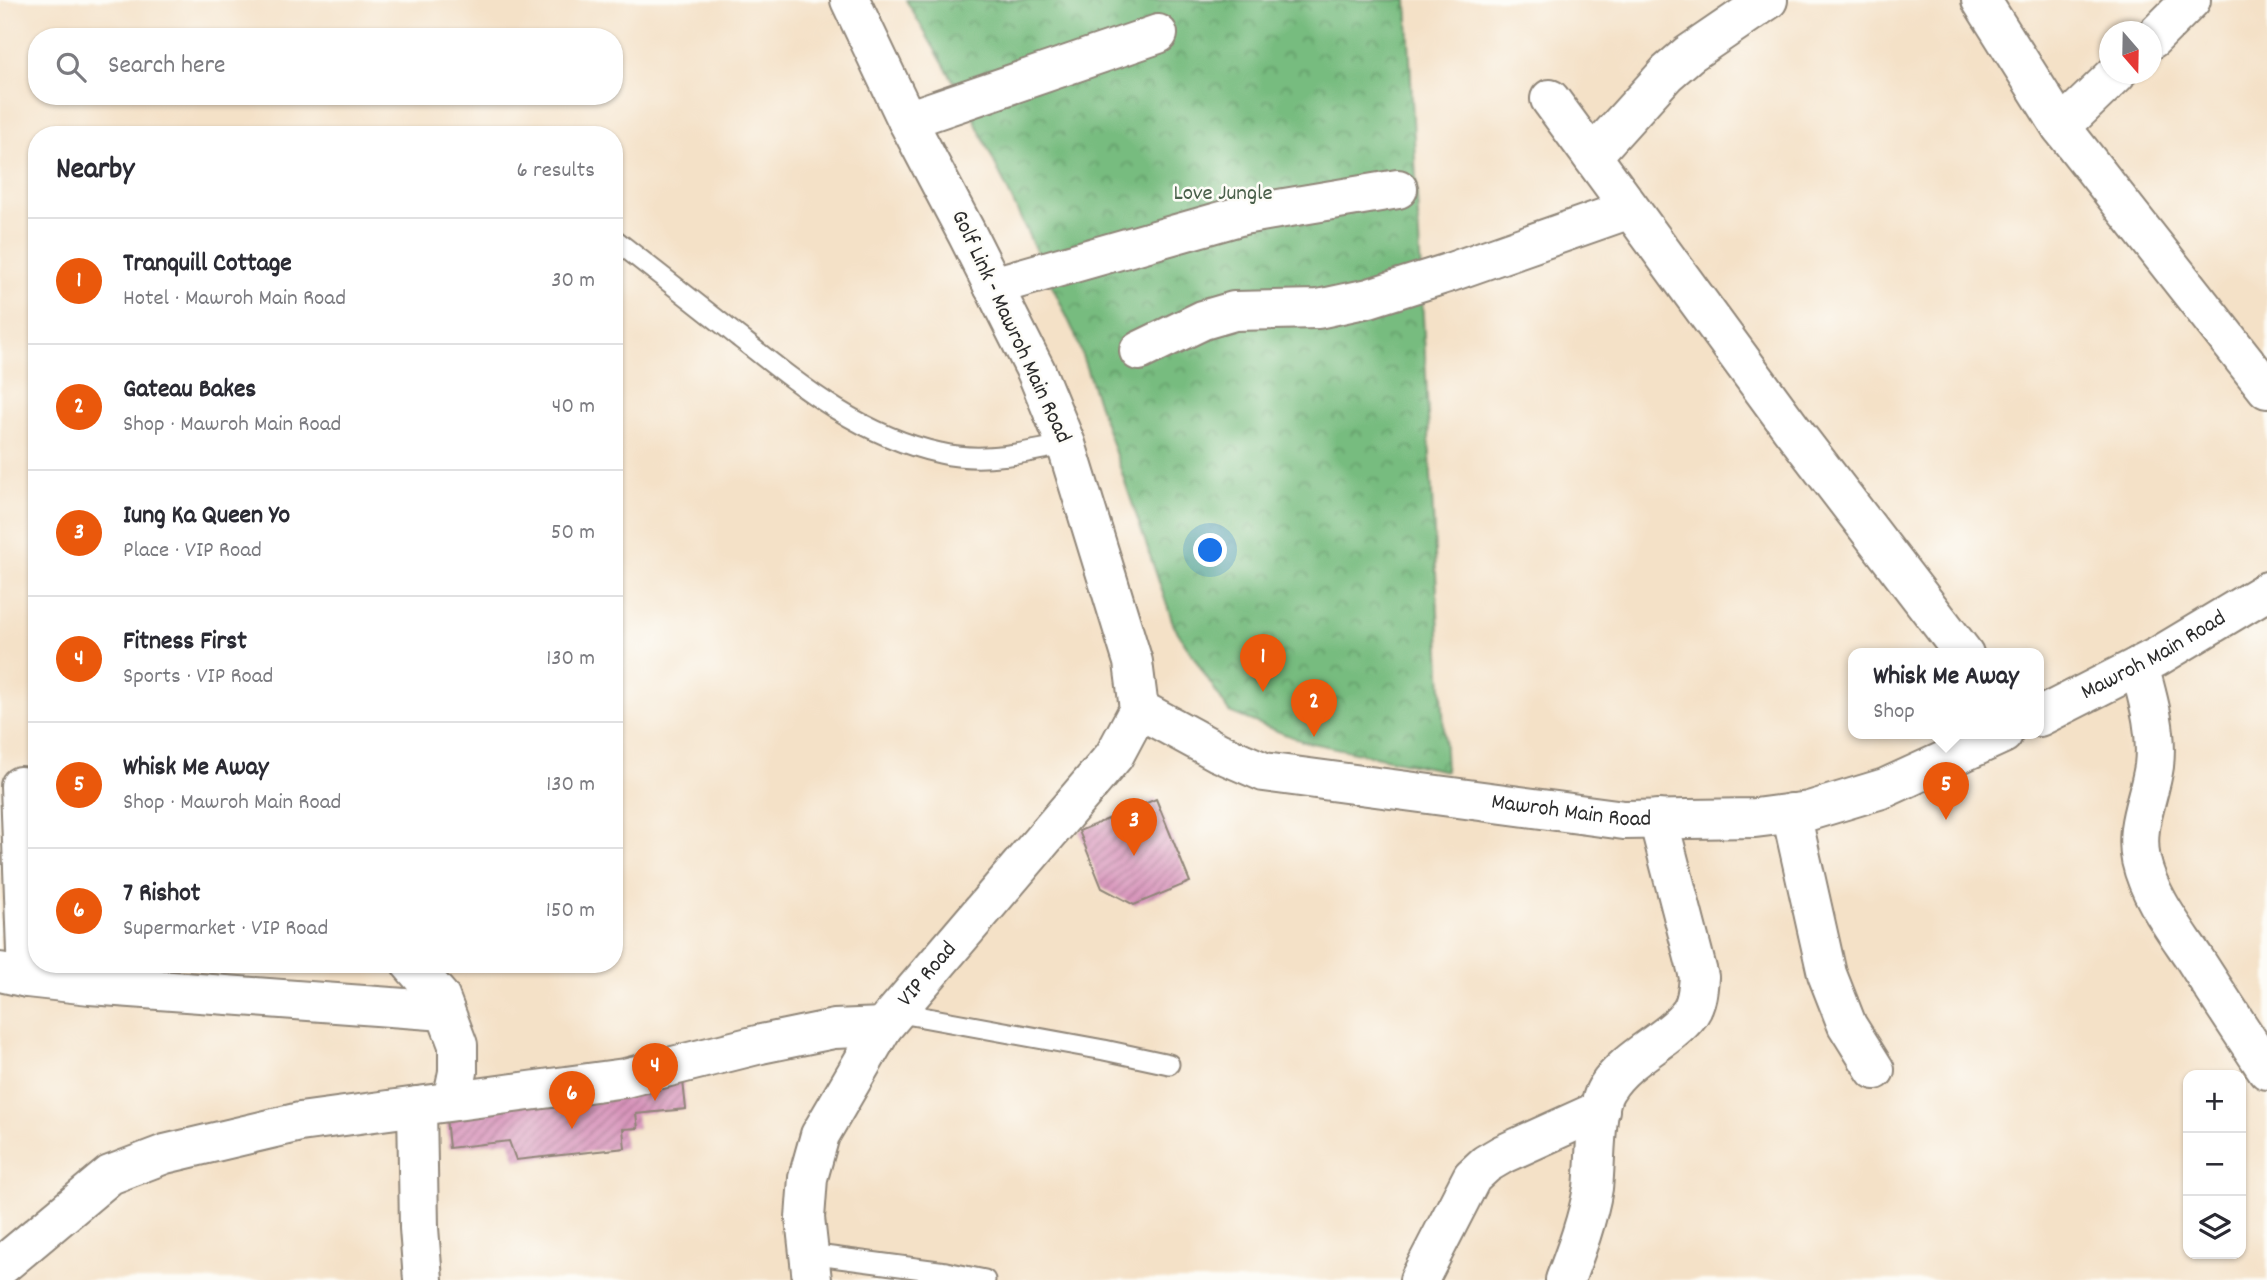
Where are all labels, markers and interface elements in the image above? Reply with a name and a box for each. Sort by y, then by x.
north arrow [2099,21,2162,84]
search box [28,28,623,105]
icon: search [52,48,90,86]
text: Search here [108,48,226,85]
text: Nearby [56,150,134,193]
text: 6 results [517,155,595,188]
park label: Love Jungle [1173,178,1273,211]
street label: Golf Link - Mawroh Main Road [941,205,1079,449]
text: Tranquill Cottage [123,246,292,283]
text: 1 [76,265,82,298]
text: 30 m [551,265,595,298]
text: Hotel · Mawroh Main Road [123,283,346,316]
text: Gateau Bakes [123,372,256,409]
text: 2 [74,391,84,424]
text: 40 m [552,391,595,424]
text: Shop · Mawroh Main Road [123,409,341,442]
text: Iung Ka Queen Yo [123,498,290,535]
text: 3 [74,517,84,550]
text: 50 m [551,517,595,550]
your location [1193,533,1227,567]
text: Place · VIP Road [123,535,262,568]
street label: Mawroh Main Road [2076,603,2233,709]
text: Fitness First [123,624,247,661]
pin: 1 [1240,634,1286,692]
text: 4 [74,643,84,676]
text: 130 m [546,643,595,676]
popup [1848,648,2044,739]
text: Whisk Me Away [1873,659,2019,696]
text: Sports · VIP Road [123,661,273,694]
pin: 2 [1291,679,1337,737]
text: Shop [1873,696,1915,729]
text: Whisk Me Away [123,750,268,787]
pin: 5 [1923,762,1969,820]
text: 5 [74,769,84,802]
text: 130 m [546,769,595,802]
street label: Mawroh Main Road [1489,786,1652,837]
text: Shop · Mawroh Main Road [123,787,341,820]
pin: 3 [1111,798,1157,856]
text: 7 Rishot [123,876,200,913]
text: 6 [73,895,85,928]
text: 150 m [546,895,595,928]
text: Supermarket · VIP Road [123,913,328,946]
street label: VIP Road [890,935,965,1015]
pin: 4 [632,1043,678,1101]
map controls [2183,1070,2246,1259]
button: + [2183,1070,2246,1133]
pin: 6 [549,1071,595,1129]
button: − [2183,1133,2246,1196]
button: layers [2183,1196,2246,1259]

